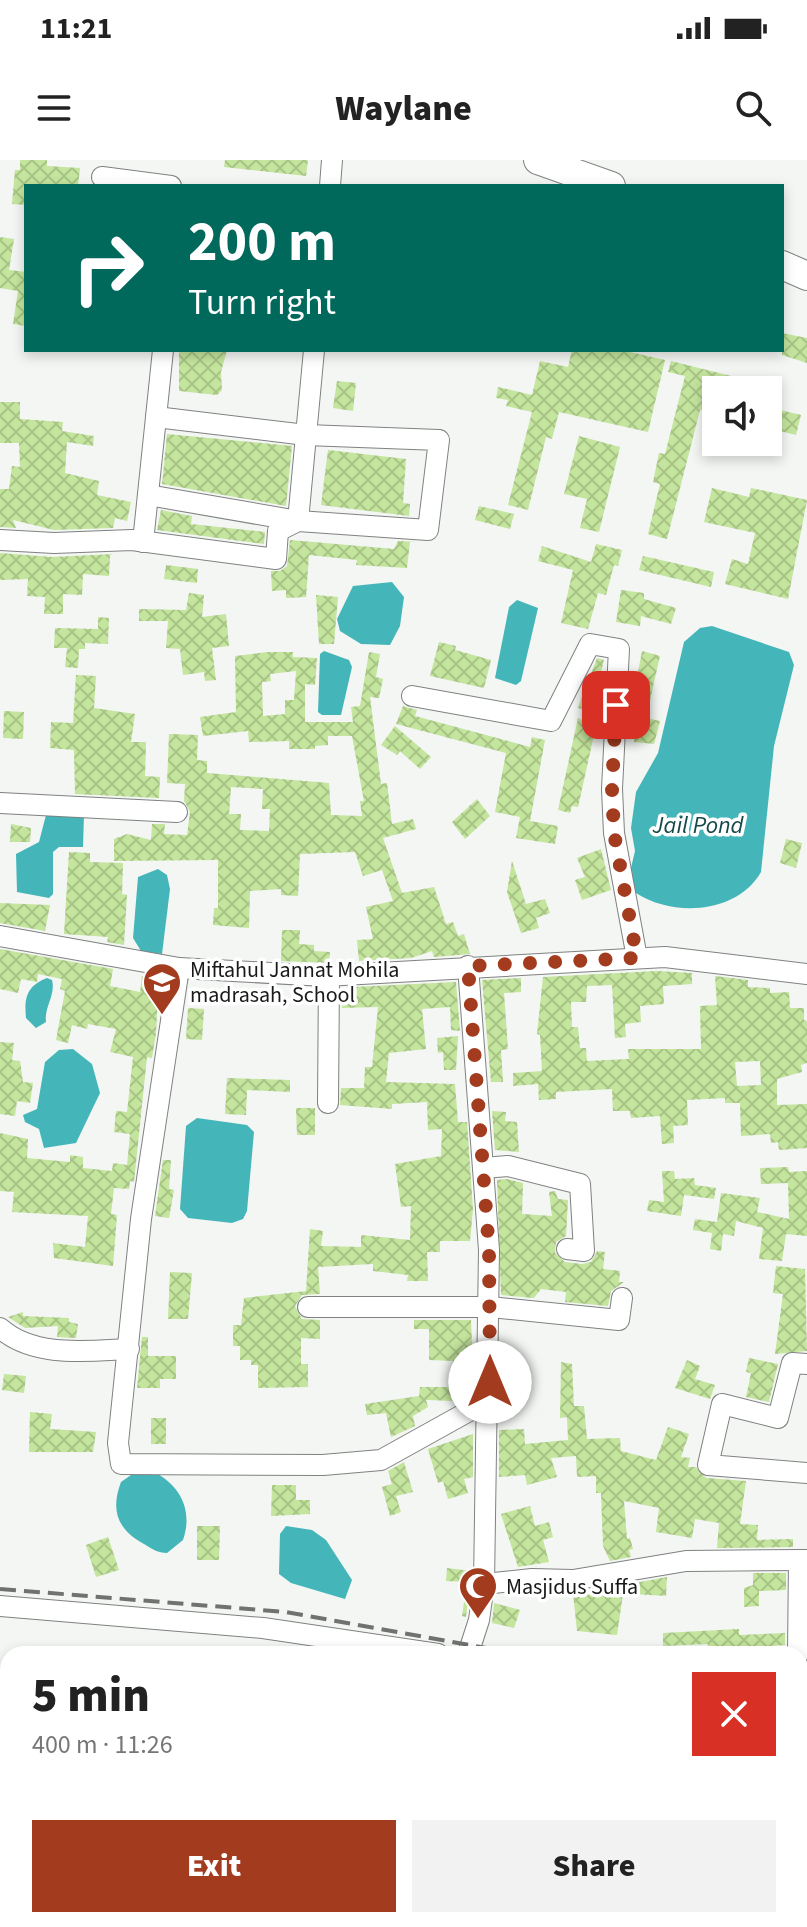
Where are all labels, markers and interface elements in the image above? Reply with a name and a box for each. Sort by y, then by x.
text: 11:21 [40,7,112,50]
text: Waylane [335,83,472,134]
icon: menu [32,86,76,130]
icon: search [731,86,775,130]
text: 200 m [188,203,336,282]
icon: right [56,216,160,320]
text: Turn right [188,277,336,328]
map controls [702,376,782,456]
button: sound [702,376,782,456]
pin [582,671,650,739]
icon: arrive [594,683,638,727]
water label: Jail Pond [652,808,745,843]
place label: Miftahul Jannat Mohila madrasah, School [190,954,399,1011]
school or university icon: Miftahul Jannat Mohila madrasah, School [141,961,183,1016]
position arrow [448,1340,532,1424]
mosque icon: Masjidus Suffa [457,1565,499,1620]
place label: Masjidus Suffa [506,1571,638,1603]
text: 5 min [32,1662,150,1730]
button: close [692,1672,776,1756]
text: 400 m · 11:26 [32,1726,173,1763]
button: Exit [32,1820,396,1912]
button: Share [412,1820,776,1912]

